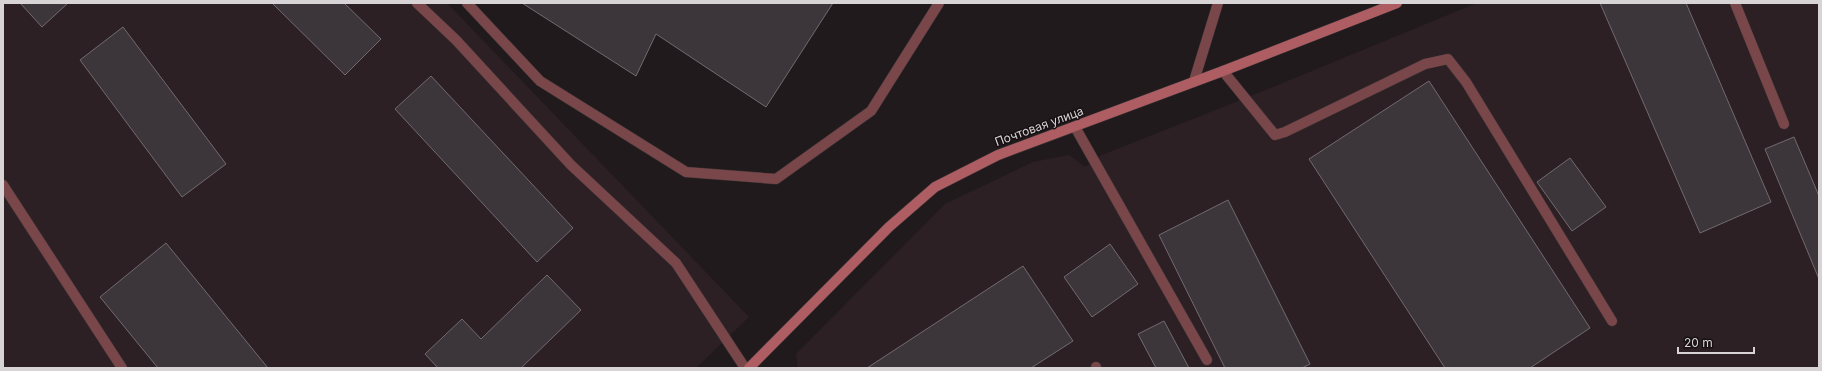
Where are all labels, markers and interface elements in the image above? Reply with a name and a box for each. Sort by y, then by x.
street label: Почтовая улица [993,103,1085,149]
scale bar [1678,329,1754,355]
text: 20 m [1684,335,1713,350]

